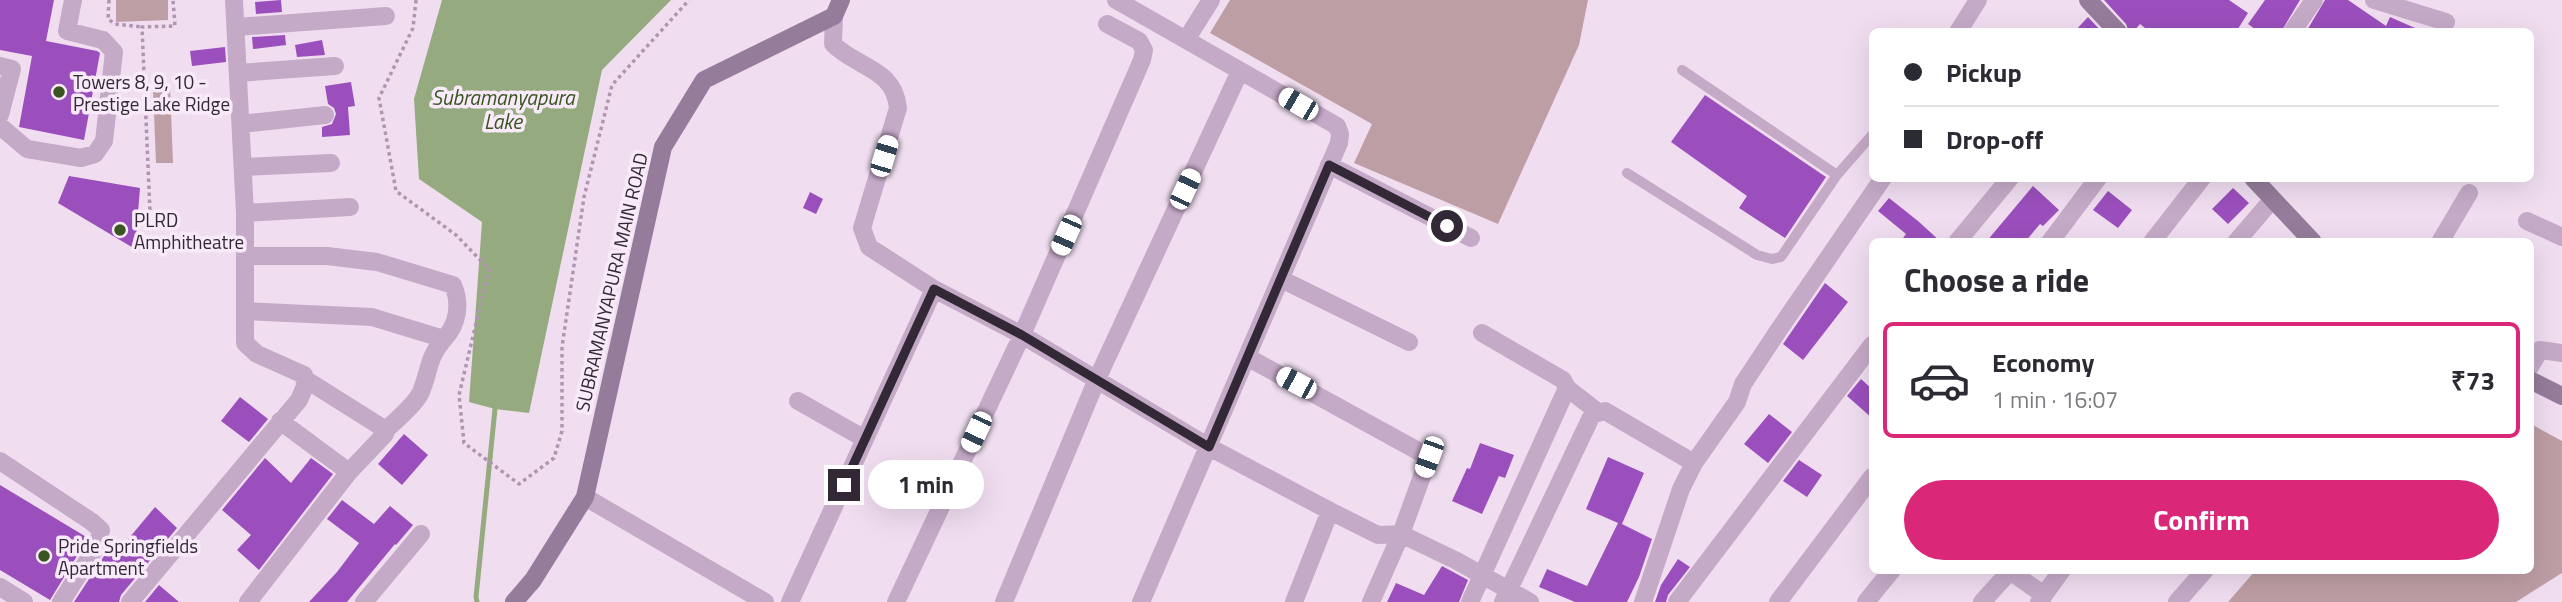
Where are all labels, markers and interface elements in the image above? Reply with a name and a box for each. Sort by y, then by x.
text: Pickup [1946,53,2022,92]
place label: Towers 8, 9, 10 - Prestige Lake Ridge [73,67,230,118]
water label: Subramanyapura Lake [432,81,576,137]
marker: Towers 8, 9, 10 - Prestige Lake Ridge [51,84,67,100]
car [1275,84,1322,124]
text: Drop-off [1946,120,2043,159]
car [868,133,901,179]
street label: SUBRAMANYAPURA MAIN ROAD [567,150,655,414]
car [1167,166,1204,212]
place label: PLRD Amphitheatre [134,205,244,256]
route start [1431,210,1463,242]
car [1048,212,1085,258]
marker: PLRD Amphitheatre [112,222,128,238]
text: Choose a ride [1904,256,2089,304]
text: Economy [1992,343,2094,382]
icon: car [1908,349,1971,412]
text: ₹73 [2451,361,2495,400]
car [1273,364,1320,402]
text: 1 min · 16:07 [1992,382,2118,417]
car [958,409,995,455]
car [1412,434,1447,480]
callout: 1 min [868,461,984,510]
text: 1 min [898,467,954,502]
route end [828,469,860,501]
button: Confirm [1904,480,2499,560]
place label: Pride Springfields Apartment [58,531,198,582]
marker: Pride Springfields Apartment [36,548,52,564]

